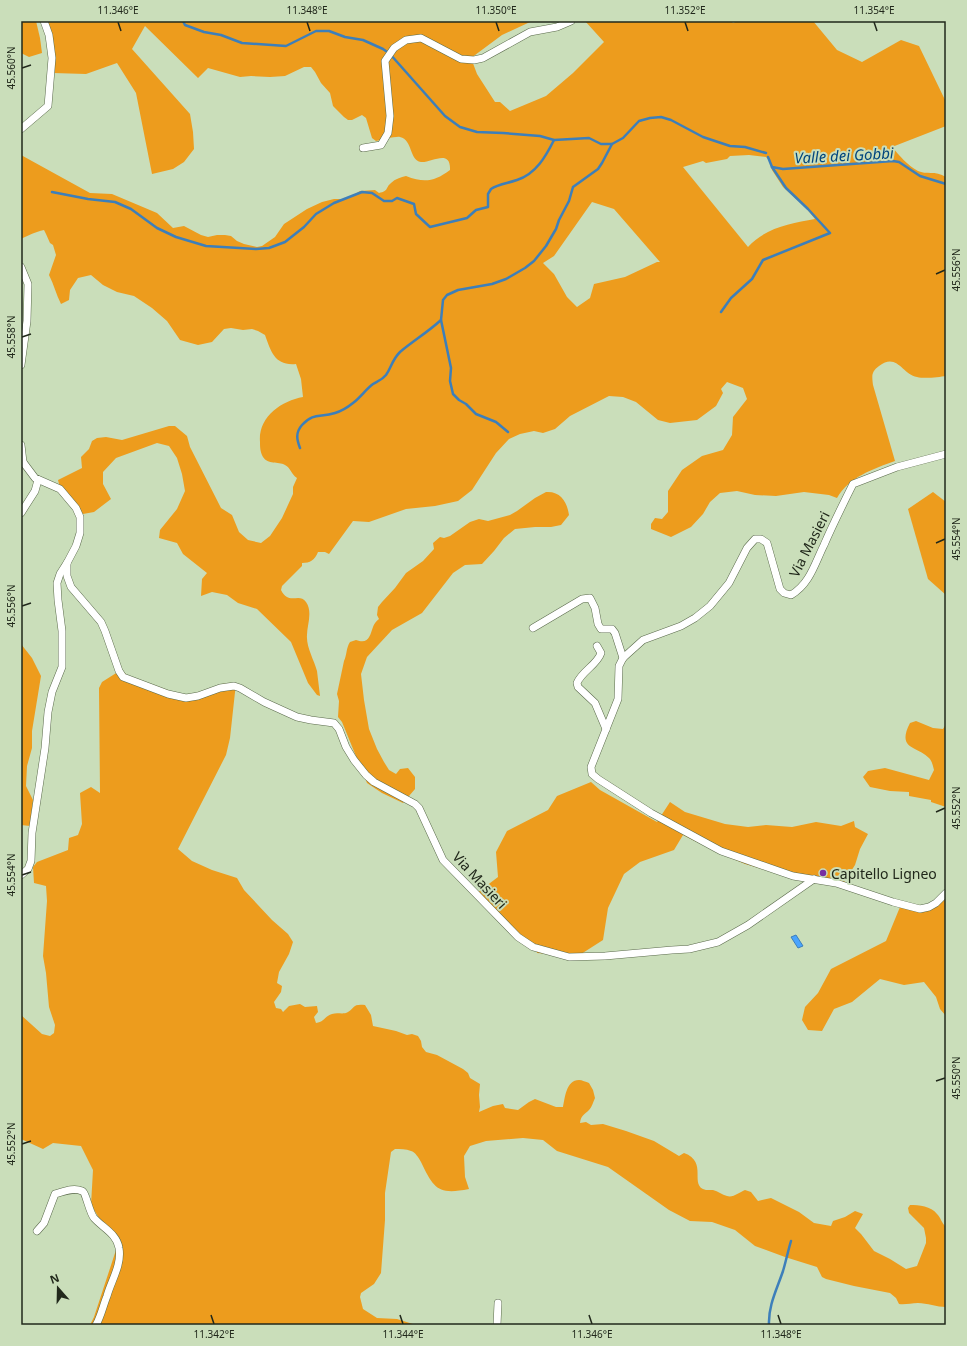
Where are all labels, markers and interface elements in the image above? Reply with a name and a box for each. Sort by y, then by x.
text: 11.346°E [97,3,139,17]
text: 11.348°E [286,3,328,17]
text: 11.350°E [475,3,517,17]
text: 11.352°E [664,3,706,17]
text: 11.354°E [853,3,895,17]
text: 45.560°N [4,46,18,90]
water label: Valle dei Gobbi [794,142,895,168]
text: 45.556°N [949,248,963,292]
text: 45.558°N [4,315,18,359]
street label: Via Masieri [784,508,834,580]
text: 45.554°N [949,517,963,561]
text: 45.556°N [4,584,18,628]
text: 45.552°N [949,786,963,830]
street label: Via Masieri [449,847,511,913]
text: 45.554°N [4,853,18,897]
place label: Capitello Ligneo [831,864,937,883]
marker: Capitello Ligneo [818,868,828,878]
text: 45.550°N [949,1056,963,1100]
text: 45.552°N [4,1122,18,1166]
north arrow [38,1268,78,1308]
text: N [48,1270,61,1287]
text: 11.342°E [193,1327,235,1341]
text: 11.344°E [382,1327,424,1341]
text: 11.346°E [571,1327,613,1341]
text: 11.348°E [760,1327,802,1341]

